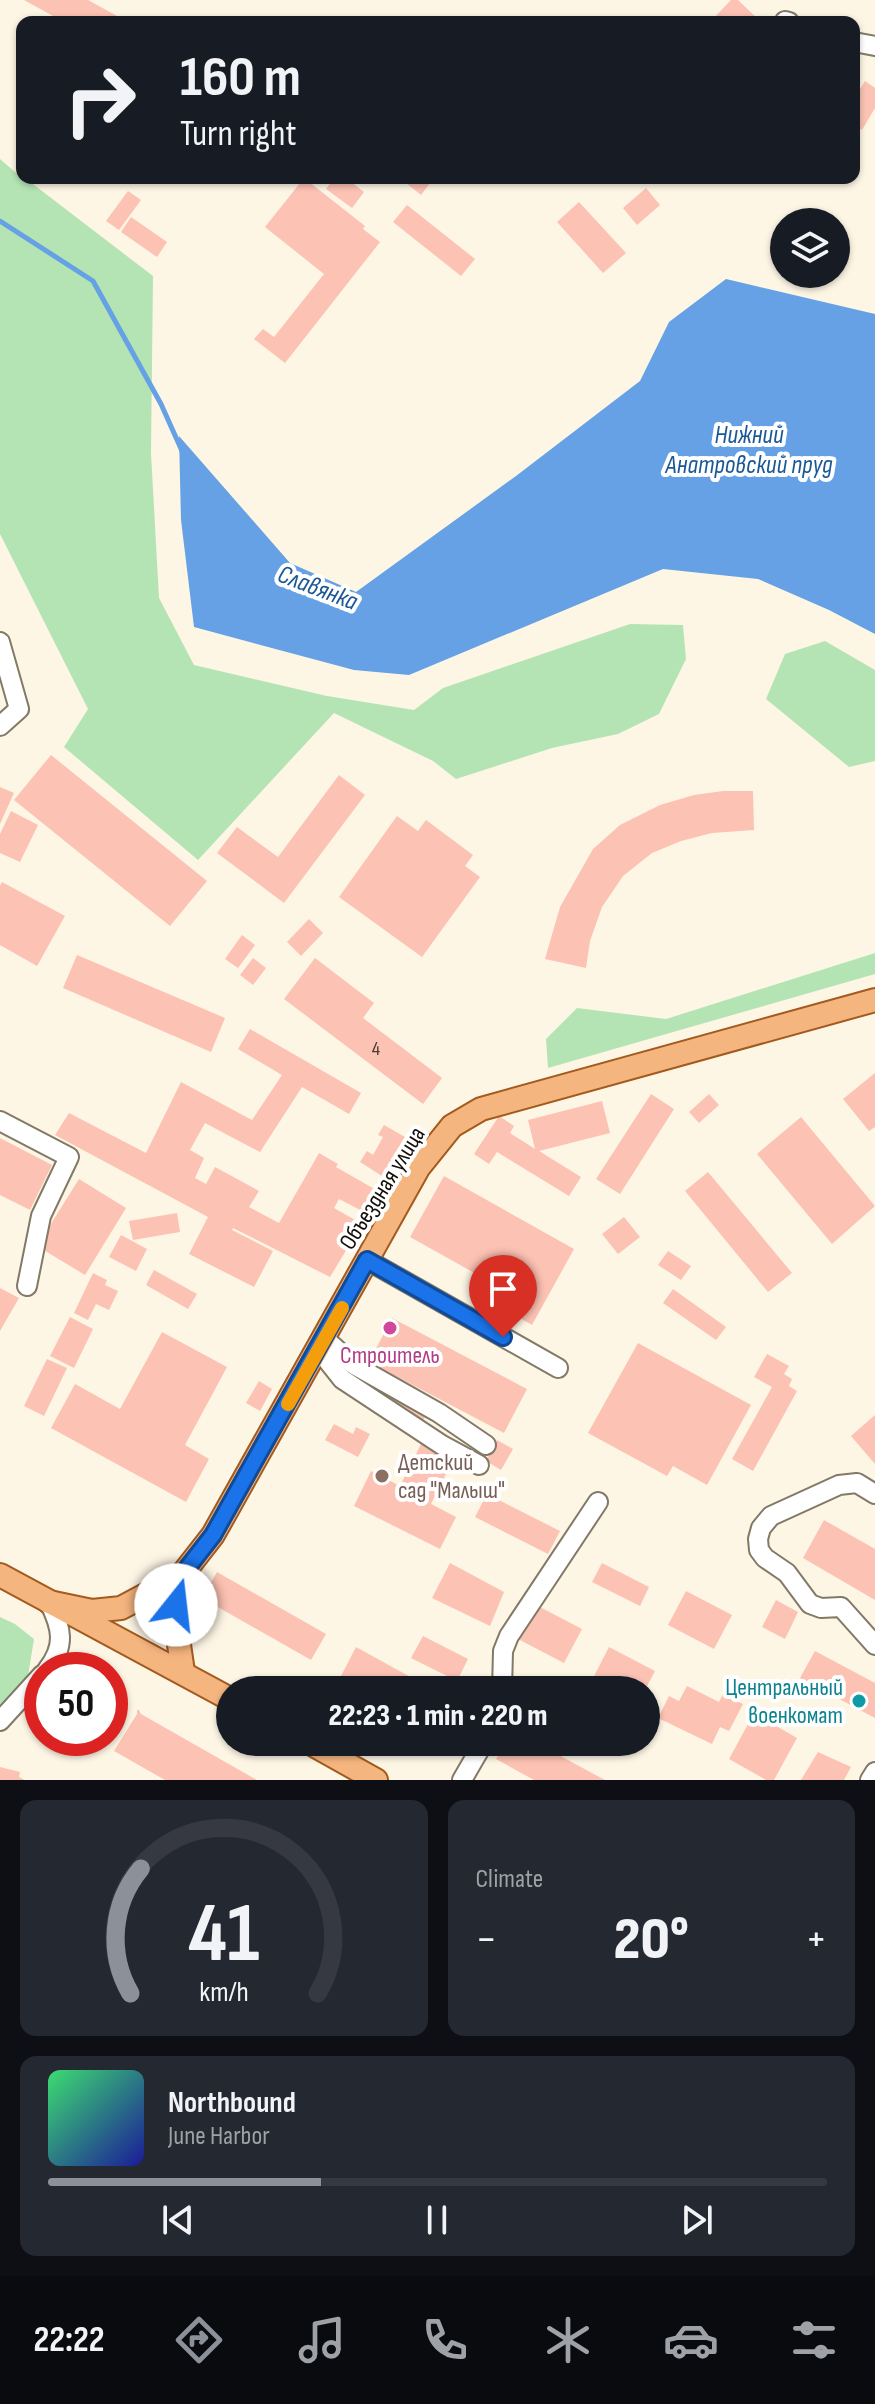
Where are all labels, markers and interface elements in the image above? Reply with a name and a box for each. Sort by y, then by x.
text: 160 m [180,45,301,112]
icon: right [48,48,152,152]
text: Turn right [180,113,297,156]
map controls [770,208,850,288]
button: layers [770,208,850,288]
water label: Нижний Анатровский пруд [664,420,833,481]
water label: Славянка [273,559,362,618]
house number: 4 [372,1037,380,1061]
street label: Объездная улица [333,1121,432,1255]
pin [469,1255,537,1337]
icon: arrive [481,1267,525,1311]
marker: Строитель [381,1319,399,1337]
place label: Строитель [340,1341,440,1370]
place label: Детский сад "Малыш" [398,1448,505,1505]
marker: Детский сад "Малыш" [373,1467,391,1485]
position arrow [134,1563,218,1647]
speed limit sign: 50 [24,1652,128,1756]
place label: Центральный военкомат [725,1673,843,1730]
marker: Центральный военкомат [850,1692,868,1710]
text: 22:23 · 1 min · 220 m [329,1698,547,1734]
text: Climate [476,1864,543,1895]
text: 41 [188,1885,259,1985]
text: 20° [613,1904,689,1976]
text: − [476,1913,497,1966]
text: + [805,1913,827,1966]
text: km/h [199,1975,248,2010]
text: Northbound [168,2085,296,2121]
text: June Harbor [168,2121,270,2152]
icon: previous [156,2198,200,2242]
icon: pause [415,2198,459,2242]
icon: next [675,2198,719,2242]
icon: directions [171,2312,227,2368]
icon: music [294,2312,350,2368]
icon: phone [417,2312,473,2368]
icon: climate [540,2312,596,2368]
icon: car [663,2312,719,2368]
icon: filters [786,2312,842,2368]
text: 22:22 [33,2319,105,2362]

